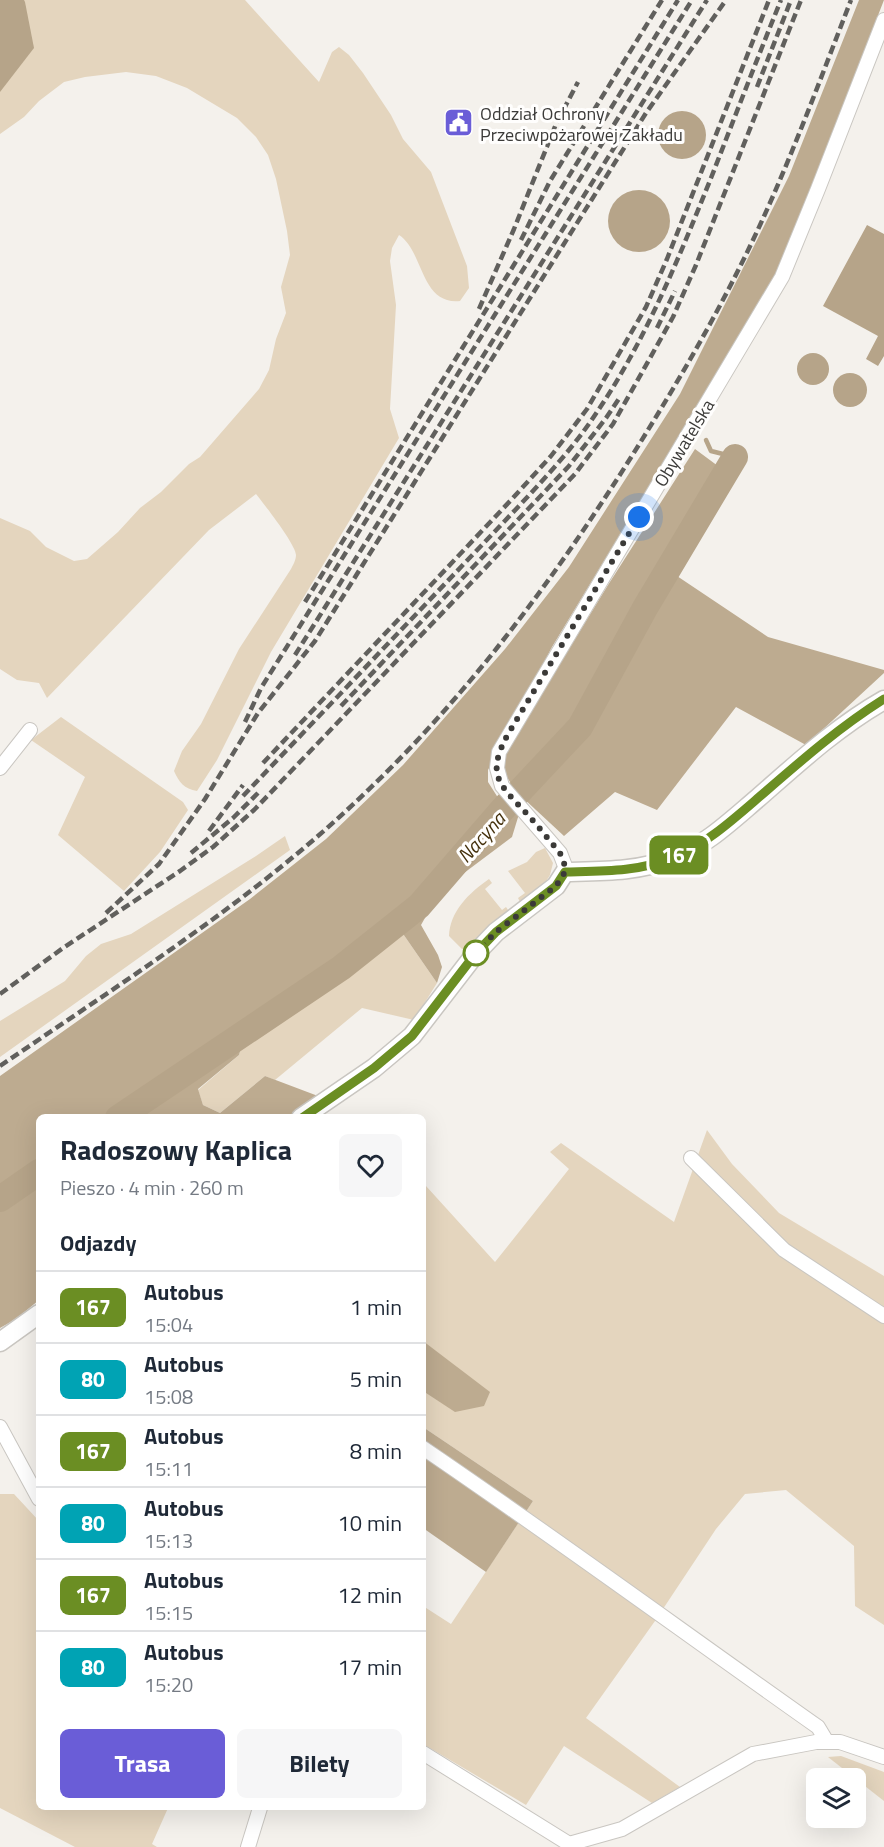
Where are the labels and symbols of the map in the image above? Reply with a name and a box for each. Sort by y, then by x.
place label: Oddział Ochrony Przeciwpożarowej Zakładu [480,100,683,148]
public building icon: Oddział Ochrony Przeciwpożarowej Zakładu [443,107,475,139]
street label: Obywatelska [647,394,721,492]
your location [624,502,654,532]
water label: Nacyna [450,804,513,870]
line badge: 167 [644,836,714,874]
unlabelled marker [463,940,489,966]

